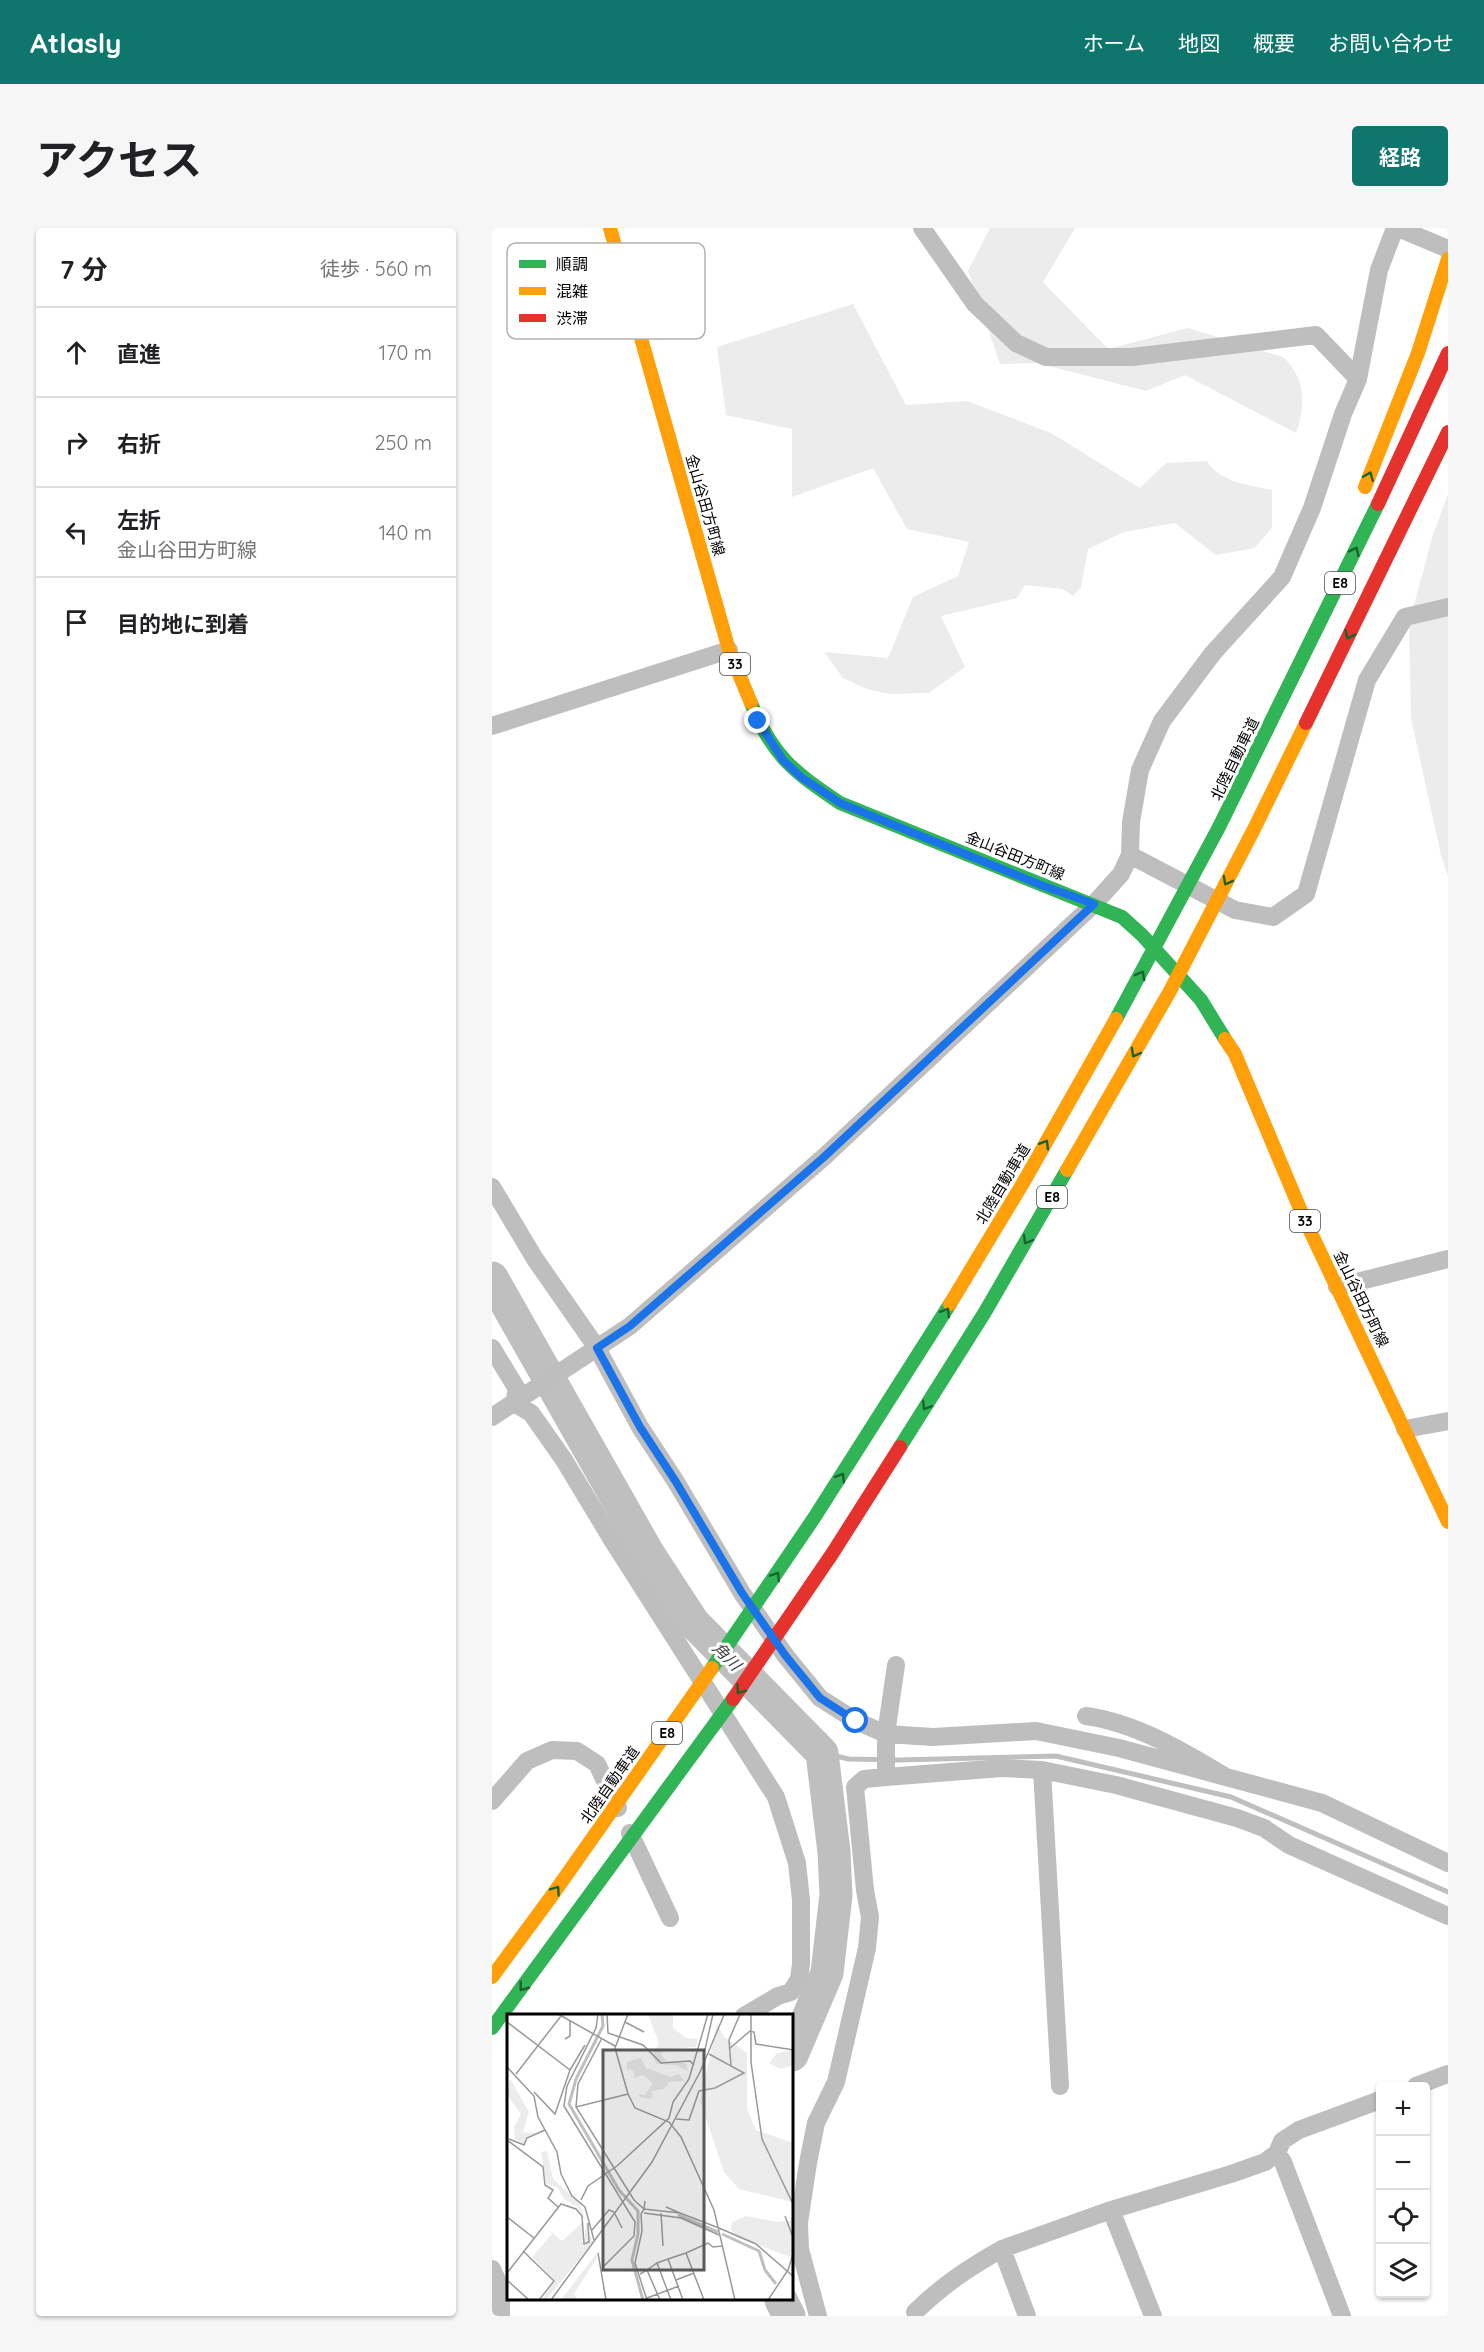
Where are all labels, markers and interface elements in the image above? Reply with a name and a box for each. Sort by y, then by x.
text: Atlasly [30,25,121,60]
text: ホーム [1083,30,1145,56]
text: 地図 [1178,30,1220,56]
text: 概要 [1253,30,1295,56]
text: お問い合わせ [1328,30,1454,56]
button: 経路 [1352,126,1448,186]
text: アクセス [36,133,202,186]
legend [507,243,705,339]
text: 7 分 [60,253,108,286]
text: 順調 [556,254,588,274]
text: 徒歩 · 560 m [320,256,432,281]
text: 混雑 [556,281,588,301]
text: 渋滞 [556,308,588,328]
icon: ahead [60,336,93,369]
text: 直進 [117,340,161,368]
text: 170 m [379,340,432,365]
icon: right [60,426,93,459]
text: 右折 [117,430,161,458]
text: 250 m [374,430,432,455]
street label: 金山谷田方町線 [682,452,729,558]
one-way arrow [1362,472,1374,483]
text: 左折 [117,506,161,534]
icon: left [60,516,93,549]
text: 140 m [379,520,432,545]
text: 金山谷田方町線 [117,537,257,562]
one-way arrow [1348,546,1360,557]
road number: E8 [1325,572,1355,594]
icon: arrive [60,606,93,639]
text: 目的地に到着 [117,610,249,638]
one-way arrow [1344,629,1356,640]
road number: 33 [720,653,750,675]
route end [744,707,770,733]
street label: 北陸自動車道 [1206,714,1263,803]
street label: 金山谷田方町線 [963,827,1067,884]
one-way arrow [1223,875,1234,885]
one-way arrow [1134,970,1145,981]
one-way arrow [1131,1047,1142,1057]
street label: 北陸自動車道 [971,1140,1034,1227]
one-way arrow [1038,1140,1050,1150]
road number: E8 [1037,1186,1067,1208]
road number: 33 [1290,1210,1320,1232]
one-way arrow [1023,1234,1035,1244]
street label: 金山谷田方町線 [1330,1247,1393,1350]
one-way arrow [938,1308,950,1318]
one-way arrow [922,1400,933,1411]
one-way arrow [834,1473,845,1484]
one-way arrow [769,1572,781,1582]
water label: 角川 [709,1638,747,1676]
one-way arrow [736,1683,747,1694]
route start [842,1707,868,1733]
road number: E8 [652,1722,682,1744]
street label: 北陸自動車道 [576,1742,643,1827]
one-way arrow [549,1886,560,1897]
one-way arrow [519,1980,530,1991]
inset map [507,2014,794,2301]
map controls [1376,2082,1430,2298]
button: + [1376,2082,1430,2136]
button: − [1376,2136,1430,2190]
button: locate [1376,2190,1430,2244]
button: layers [1376,2244,1430,2298]

